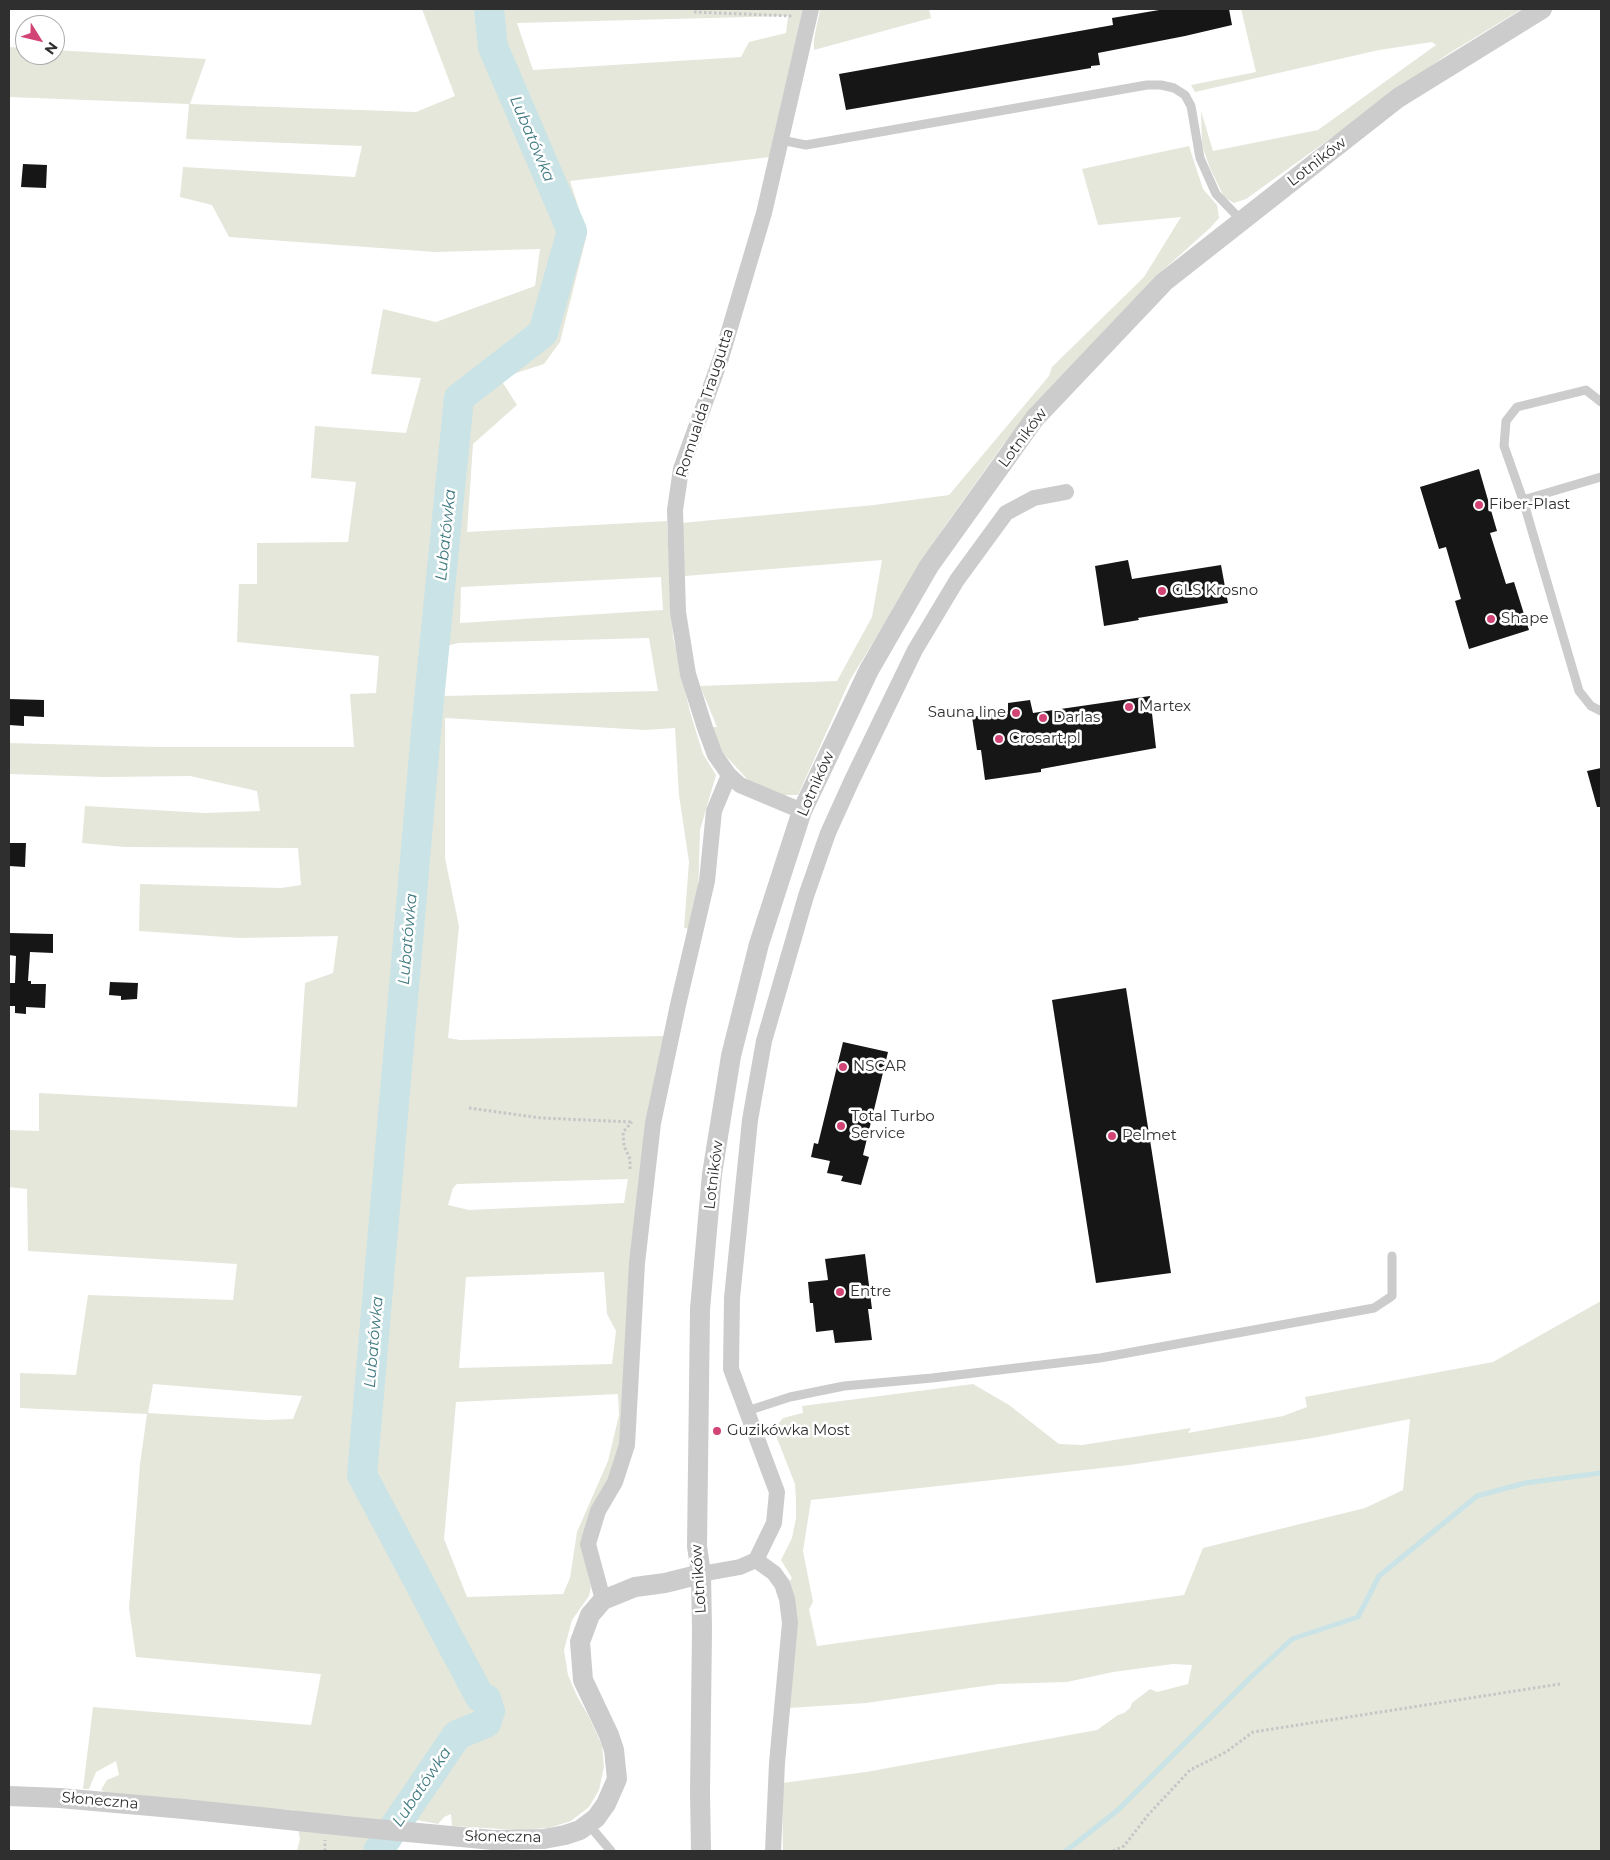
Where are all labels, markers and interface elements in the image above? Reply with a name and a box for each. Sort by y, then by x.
north arrow [15,15,65,65]
text: N [41,38,62,58]
water label: Lubatówka [505,93,559,185]
street label: Lotników [1284,134,1350,190]
street label: Romualda Traugutta [672,326,738,480]
street label: Lotników [995,405,1051,471]
water label: Lubatówka [432,488,460,582]
place label: Fiber-Plast [1489,496,1570,514]
marker: Fiber-Plast [1473,499,1485,511]
place label: GLS Krosno [1172,582,1258,600]
marker: GLS Krosno [1156,585,1168,597]
place label: Shape [1501,610,1548,628]
marker: Shape [1485,613,1497,625]
place label: Martex [1139,698,1191,716]
marker: Martex [1123,701,1135,713]
place label: Sauna line [928,704,1006,722]
marker: Sauna line [1010,707,1022,719]
place label: Darlas [1053,709,1100,727]
marker: Darlas [1037,712,1049,724]
place label: Crosart.pl [1009,730,1081,748]
marker: Crosart.pl [993,733,1005,745]
street label: Lotników [794,749,838,819]
water label: Lubatówka [394,892,422,986]
place label: NSCAR [853,1058,906,1076]
marker: NSCAR [837,1061,849,1073]
place label: Total Turbo Service [851,1108,935,1143]
marker: Total Turbo Service [835,1120,847,1132]
place label: Pelmet [1122,1127,1177,1145]
marker: Pelmet [1106,1130,1118,1142]
street label: Lotników [701,1139,727,1211]
place label: Entre [850,1283,891,1301]
marker: Entre [834,1286,846,1298]
water label: Lubatówka [360,1295,388,1389]
place label: Guzikówka Most [727,1422,850,1440]
marker: Guzikówka Most [711,1425,723,1437]
street label: Lotników [688,1544,710,1614]
water label: Lubatówka [388,1744,456,1830]
street label: Słoneczna [61,1789,139,1813]
street label: Słoneczna [464,1827,542,1847]

